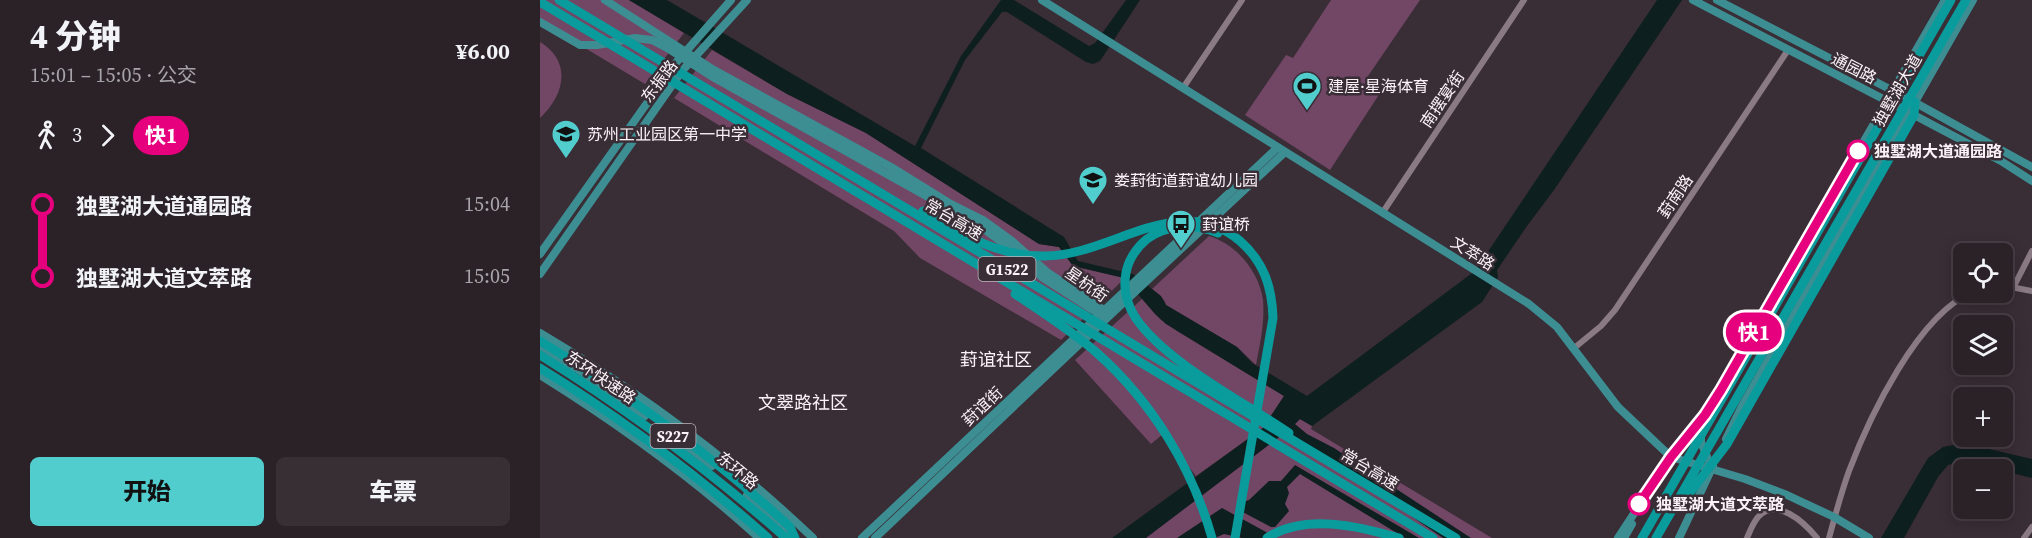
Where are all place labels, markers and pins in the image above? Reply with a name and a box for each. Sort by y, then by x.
sports icon: 建屋·星海体育 [1291,70,1323,112]
place label: 建屋·星海体育 [1328,75,1429,97]
school or university icon: 苏州工业园区第一中学 [550,118,582,160]
place label: 苏州工业园区第一中学 [587,123,747,145]
marker: 独墅湖大道通园路 [1847,140,1869,162]
place label: 独墅湖大道通园路 [1874,140,2002,162]
school or university icon: 娄葑街道葑谊幼儿园 [1077,164,1109,206]
place label: 娄葑街道葑谊幼儿园 [1114,169,1258,191]
bus stop icon: 葑谊桥 [1165,208,1197,250]
place label: 葑谊桥 [1202,213,1250,235]
marker: 独墅湖大道文萃路 [1628,493,1650,515]
place label: 独墅湖大道文萃路 [1656,493,1784,515]

